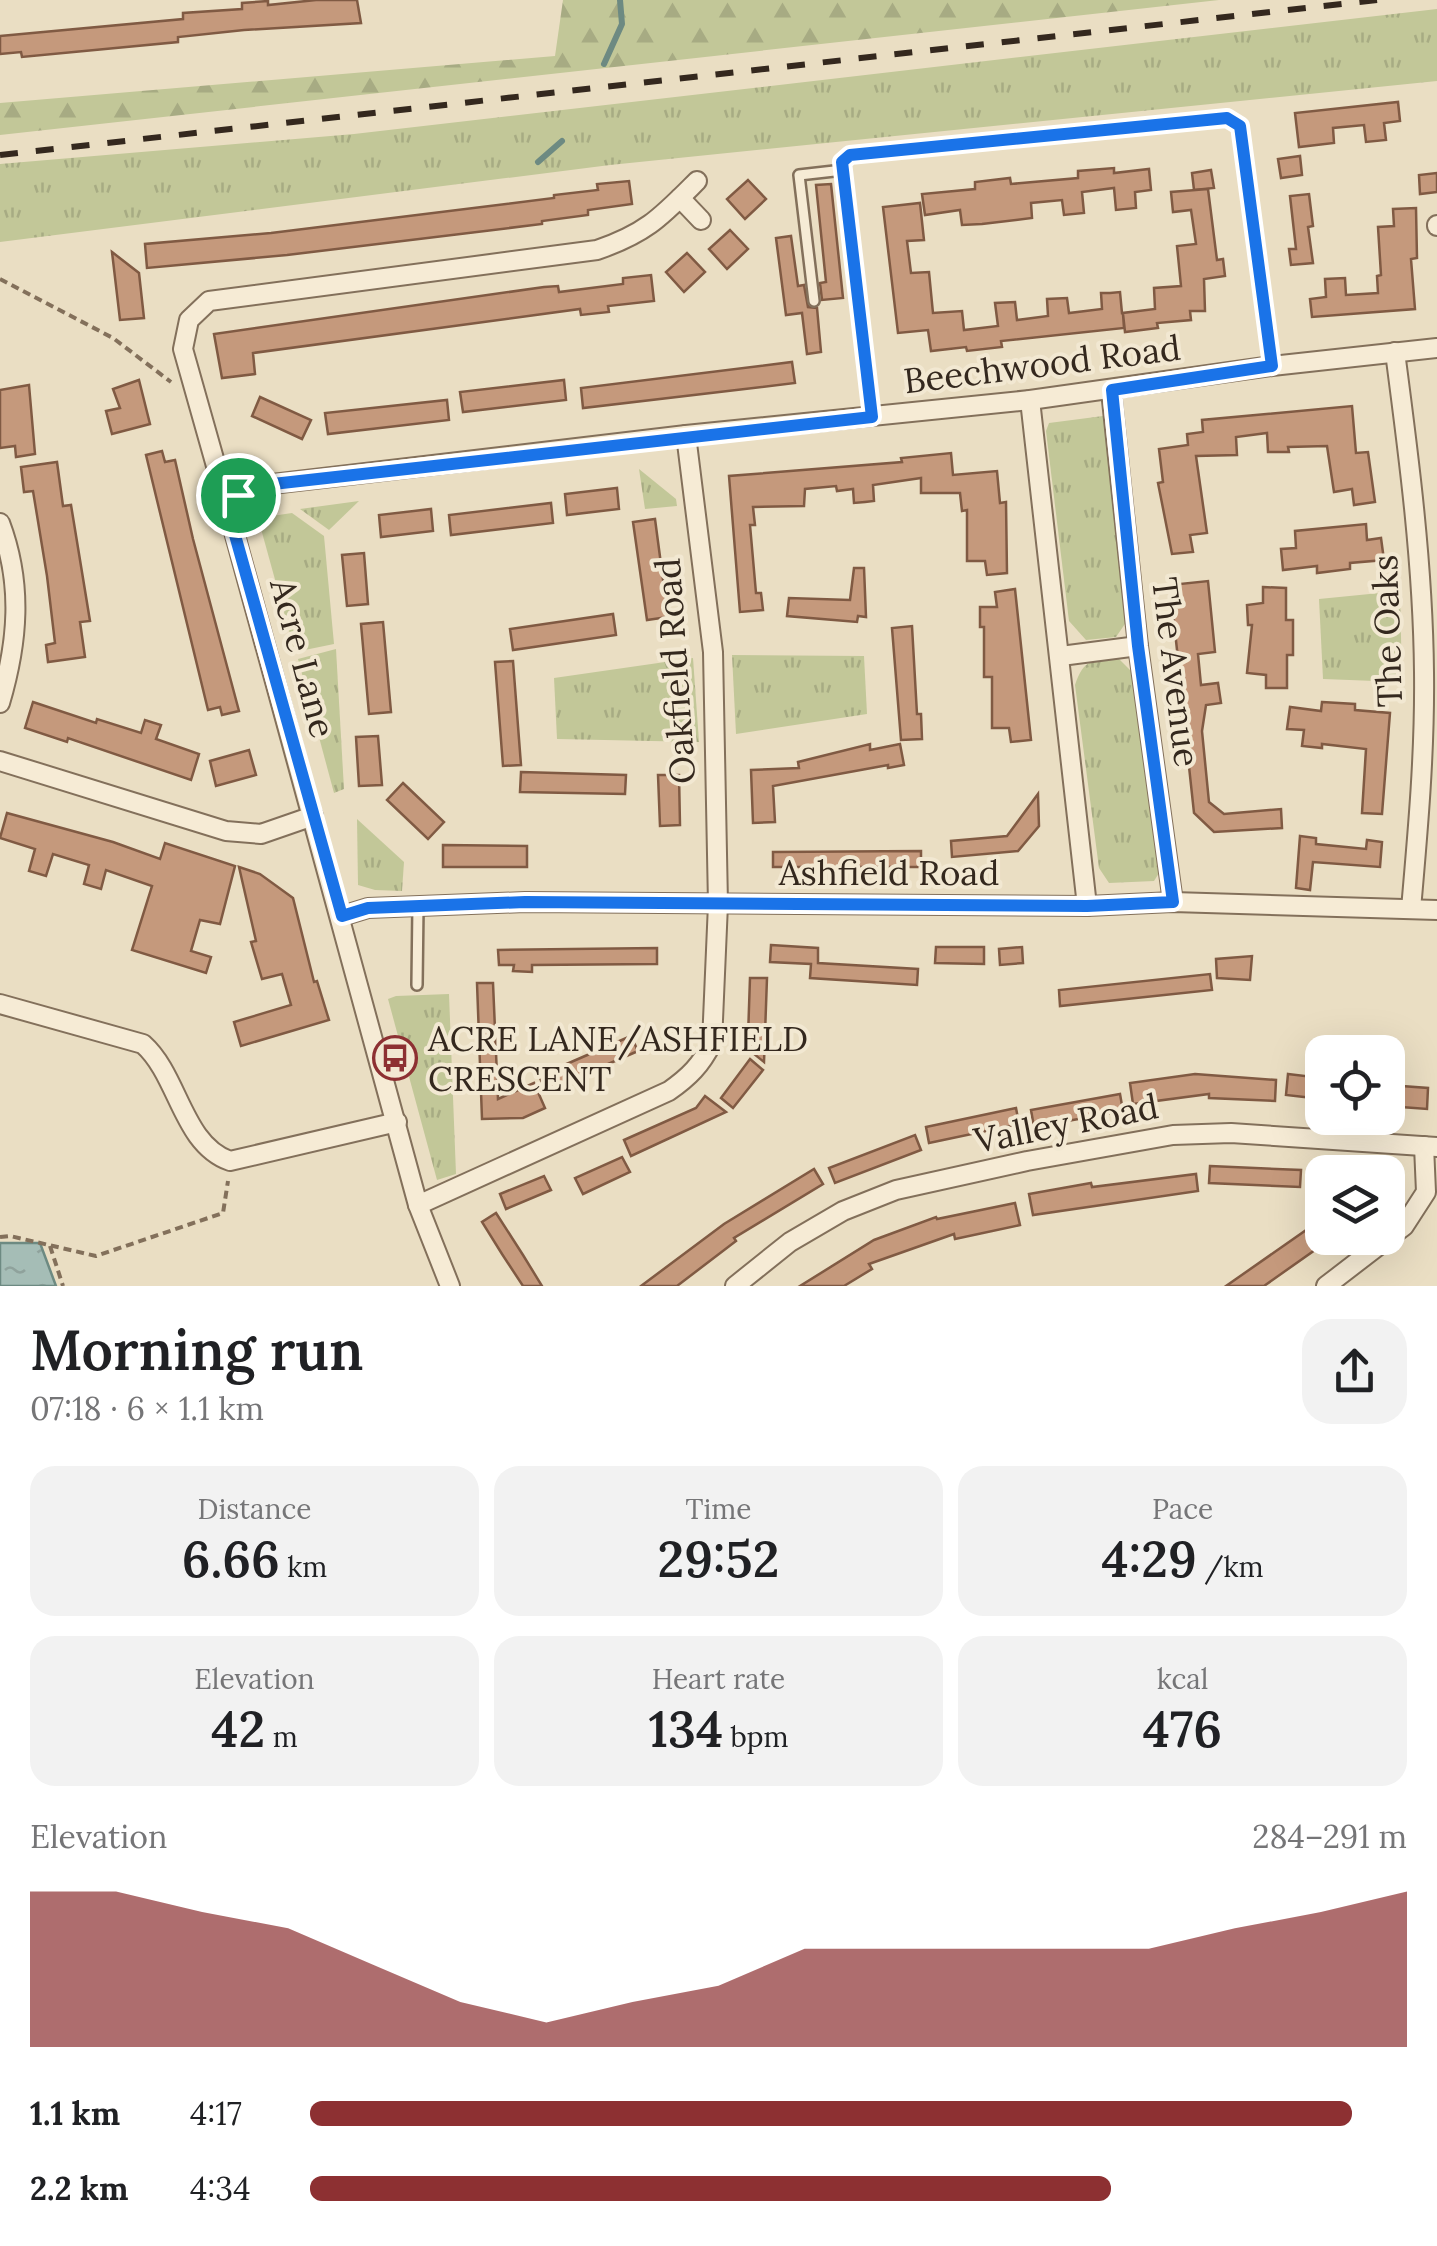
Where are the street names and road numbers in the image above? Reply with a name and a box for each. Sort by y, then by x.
street label: Beechwood Road [901,325,1183,403]
street label: The Oaks [1362,554,1412,708]
street label: Oakfield Road [645,557,705,785]
street label: Acre Lane [260,573,346,742]
street label: The Avenue [1142,575,1210,769]
street label: Ashfield Road [778,850,999,895]
street label: Valley Road [969,1083,1162,1163]

